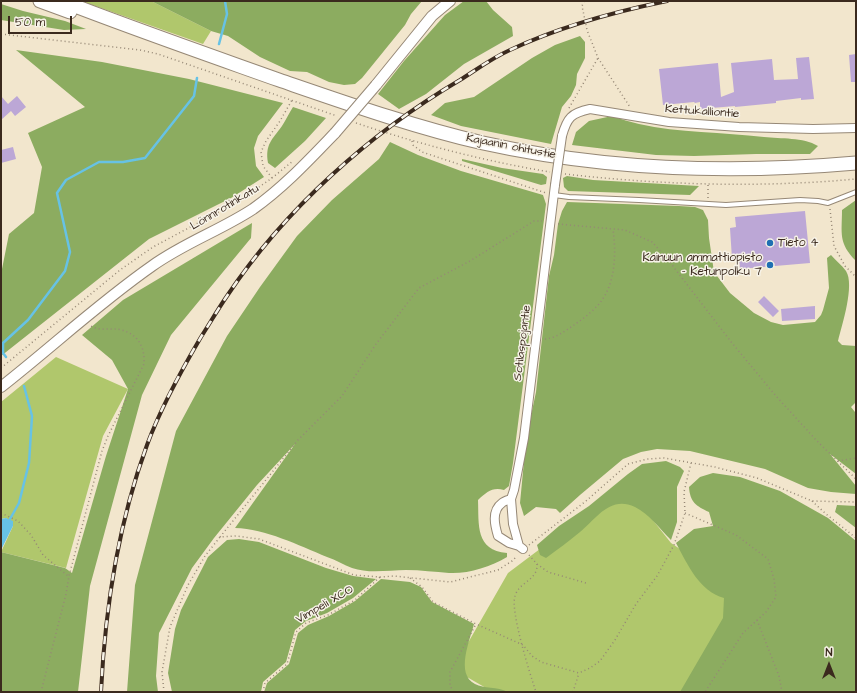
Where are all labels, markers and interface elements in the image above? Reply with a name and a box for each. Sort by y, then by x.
scale bar [10,8,74,34]
text: 50 m [15,14,45,31]
street label: Kettukalliontie [664,102,740,122]
street label: Kajaanin ohitustie [465,131,557,163]
street label: Lönnrotinkatu [188,182,262,234]
place label: Tieto 4 [778,236,818,250]
marker: Tieto 4 [765,238,775,248]
place label: Kainuun ammattiopisto - Ketunpolku 7 [643,251,762,279]
marker: Kainuun ammattiopisto - Ketunpolku 7 [765,260,775,270]
street label: Sotilaspojantie [511,304,535,382]
street label: Vimpeli XCO [294,583,356,627]
north arrow [809,645,849,685]
text: N [826,645,832,660]

